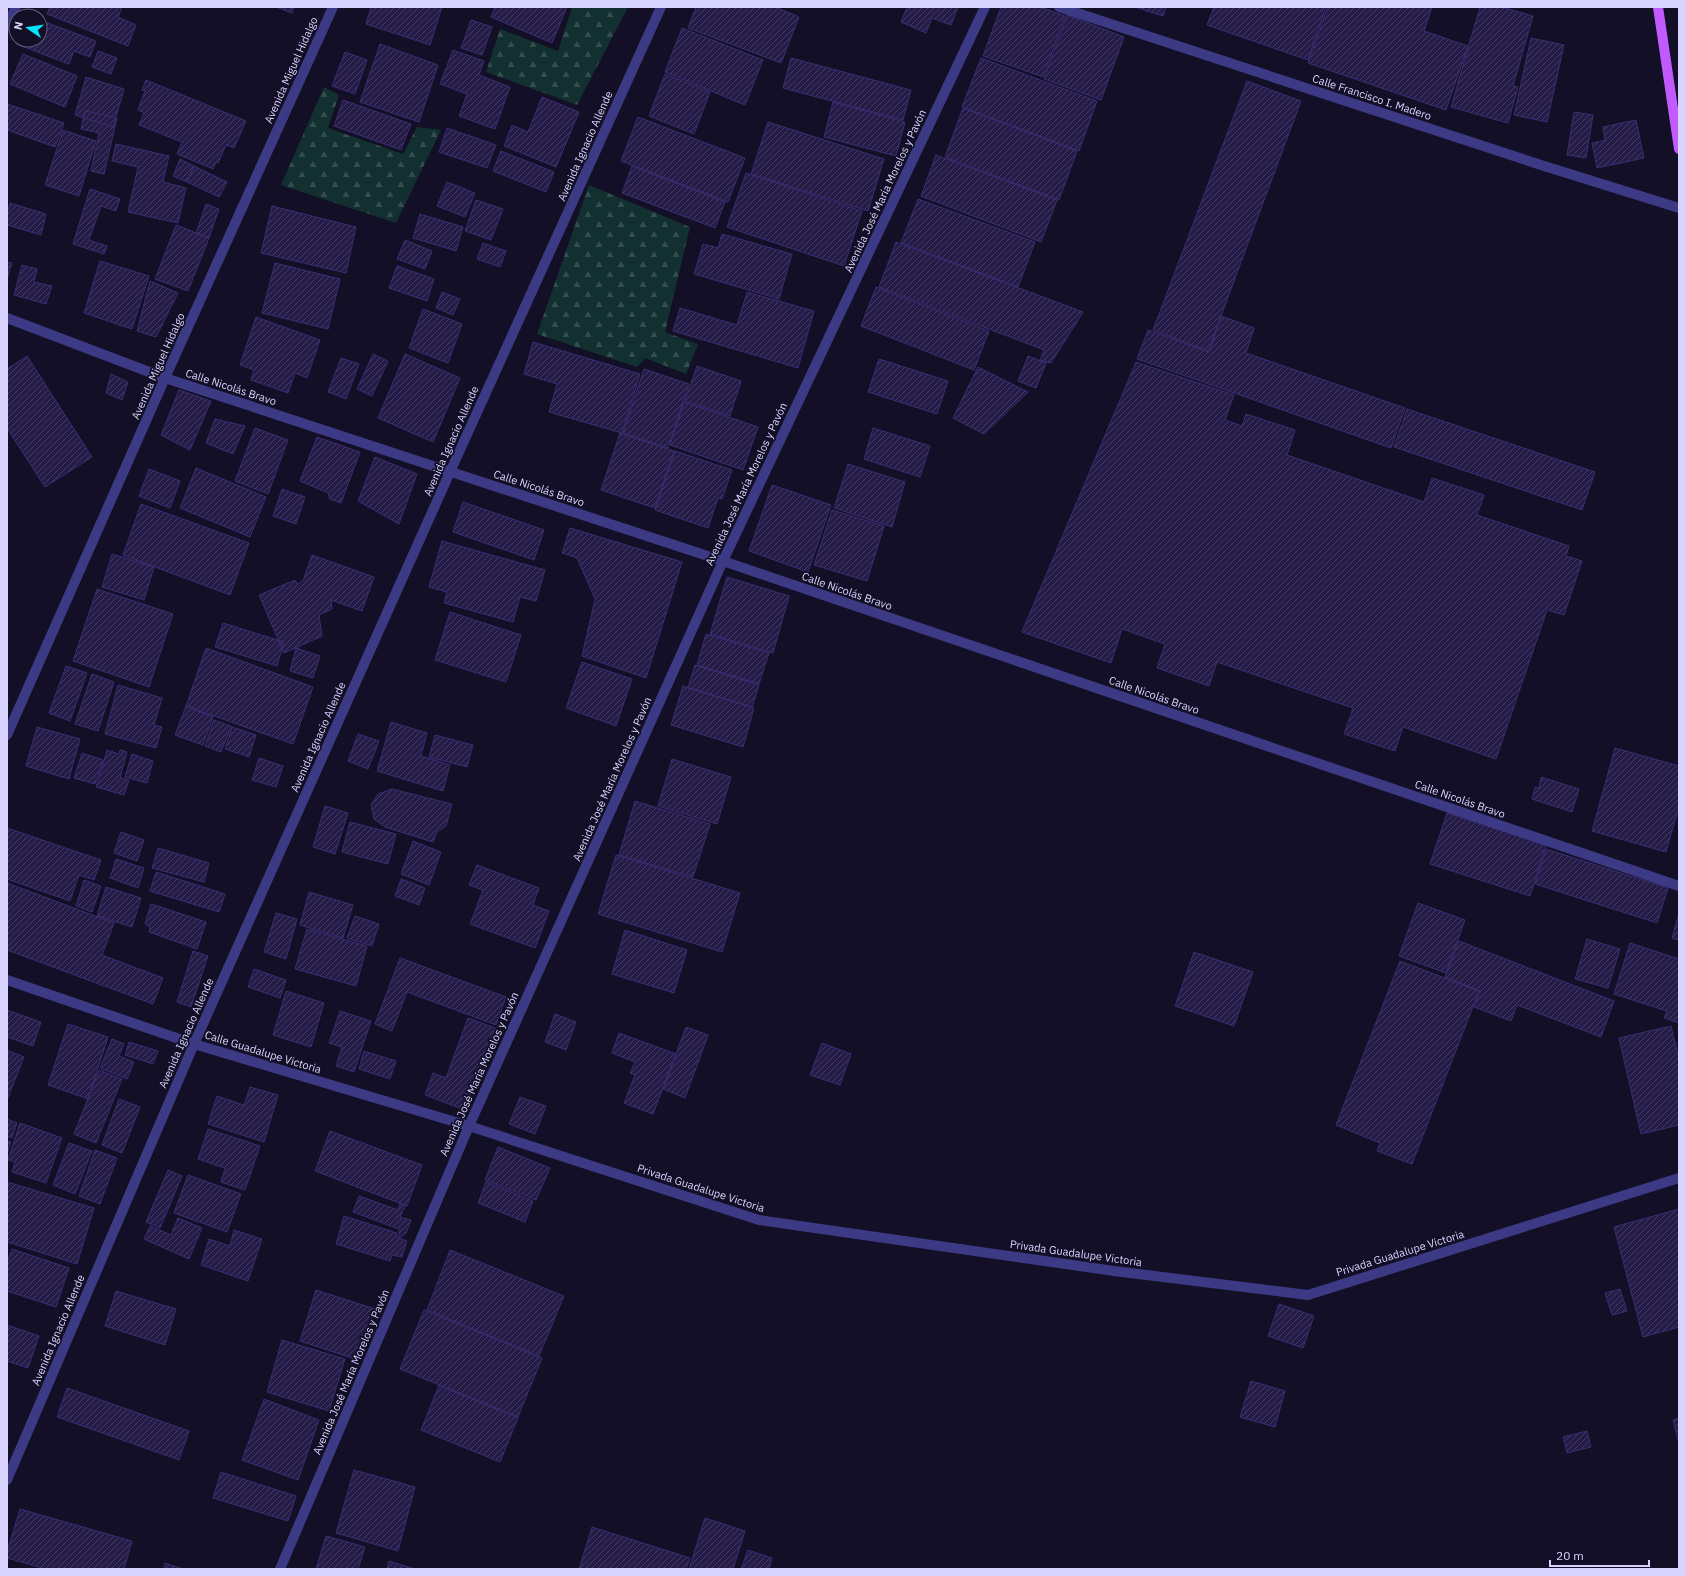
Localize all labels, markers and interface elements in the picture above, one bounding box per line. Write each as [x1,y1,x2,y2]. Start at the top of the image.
north arrow [8,8,48,48]
street label: Avenida Miguel Hidalgo [261,15,321,125]
text: N [11,20,26,31]
street label: Calle Francisco I. Madero [1311,71,1433,123]
street label: Avenida Ignacio Allende [554,89,616,203]
street label: Avenida José María Morelos y Pavón [841,107,929,275]
street label: Avenida Miguel Hidalgo [128,311,188,421]
street label: Calle Nicolás Bravo [184,366,278,408]
street label: Avenida Ignacio Allende [420,384,482,498]
street label: Avenida José María Morelos y Pavón [702,400,790,568]
street label: Calle Nicolás Bravo [492,467,586,509]
street label: Calle Nicolás Bravo [800,569,894,613]
street label: Calle Nicolás Bravo [1107,673,1201,717]
street label: Avenida Ignacio Allende [287,680,349,794]
street label: Avenida José María Morelos y Pavón [569,695,655,863]
street label: Calle Nicolás Bravo [1413,777,1507,821]
street label: Avenida Ignacio Allende [155,976,217,1090]
street label: Avenida José María Morelos y Pavón [436,990,522,1158]
street label: Calle Guadalupe Victoria [203,1028,323,1076]
street label: Privada Guadalupe Victoria [635,1161,767,1215]
street label: Privada Guadalupe Victoria [1334,1227,1466,1279]
street label: Privada Guadalupe Victoria [1009,1237,1143,1269]
street label: Avenida Ignacio Allende [28,1272,88,1388]
street label: Avenida José María Morelos y Pavón [310,1287,392,1457]
scale bar [1550,1542,1649,1568]
text: 20 m [1556,1548,1584,1563]

